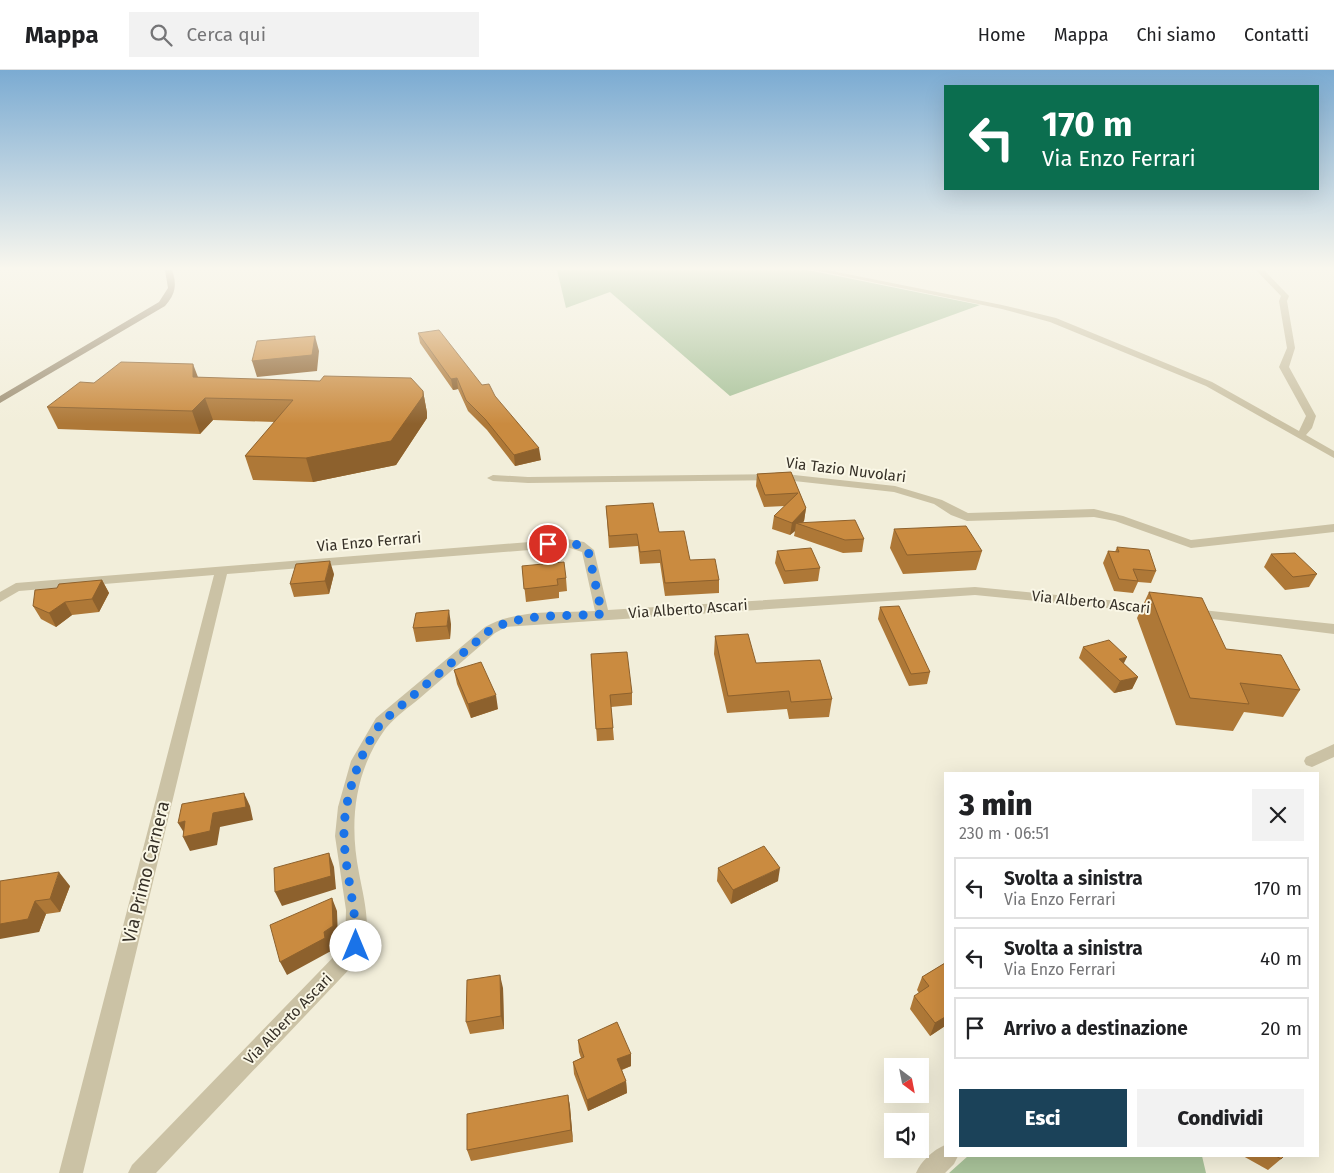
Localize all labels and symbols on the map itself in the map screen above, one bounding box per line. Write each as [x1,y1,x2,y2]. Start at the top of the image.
street label: Via Tazio Nuvolari [785,454,907,486]
pin [527,523,569,565]
street label: Via Enzo Ferrari [316,528,422,556]
street label: Via Alberto Ascari [1031,587,1151,617]
street label: Via Alberto Ascari [628,596,748,622]
street label: Via Primo Carnera [118,799,174,945]
position arrow [329,919,381,971]
street label: Via Alberto Ascari [240,970,336,1068]
north arrow [884,1058,929,1102]

